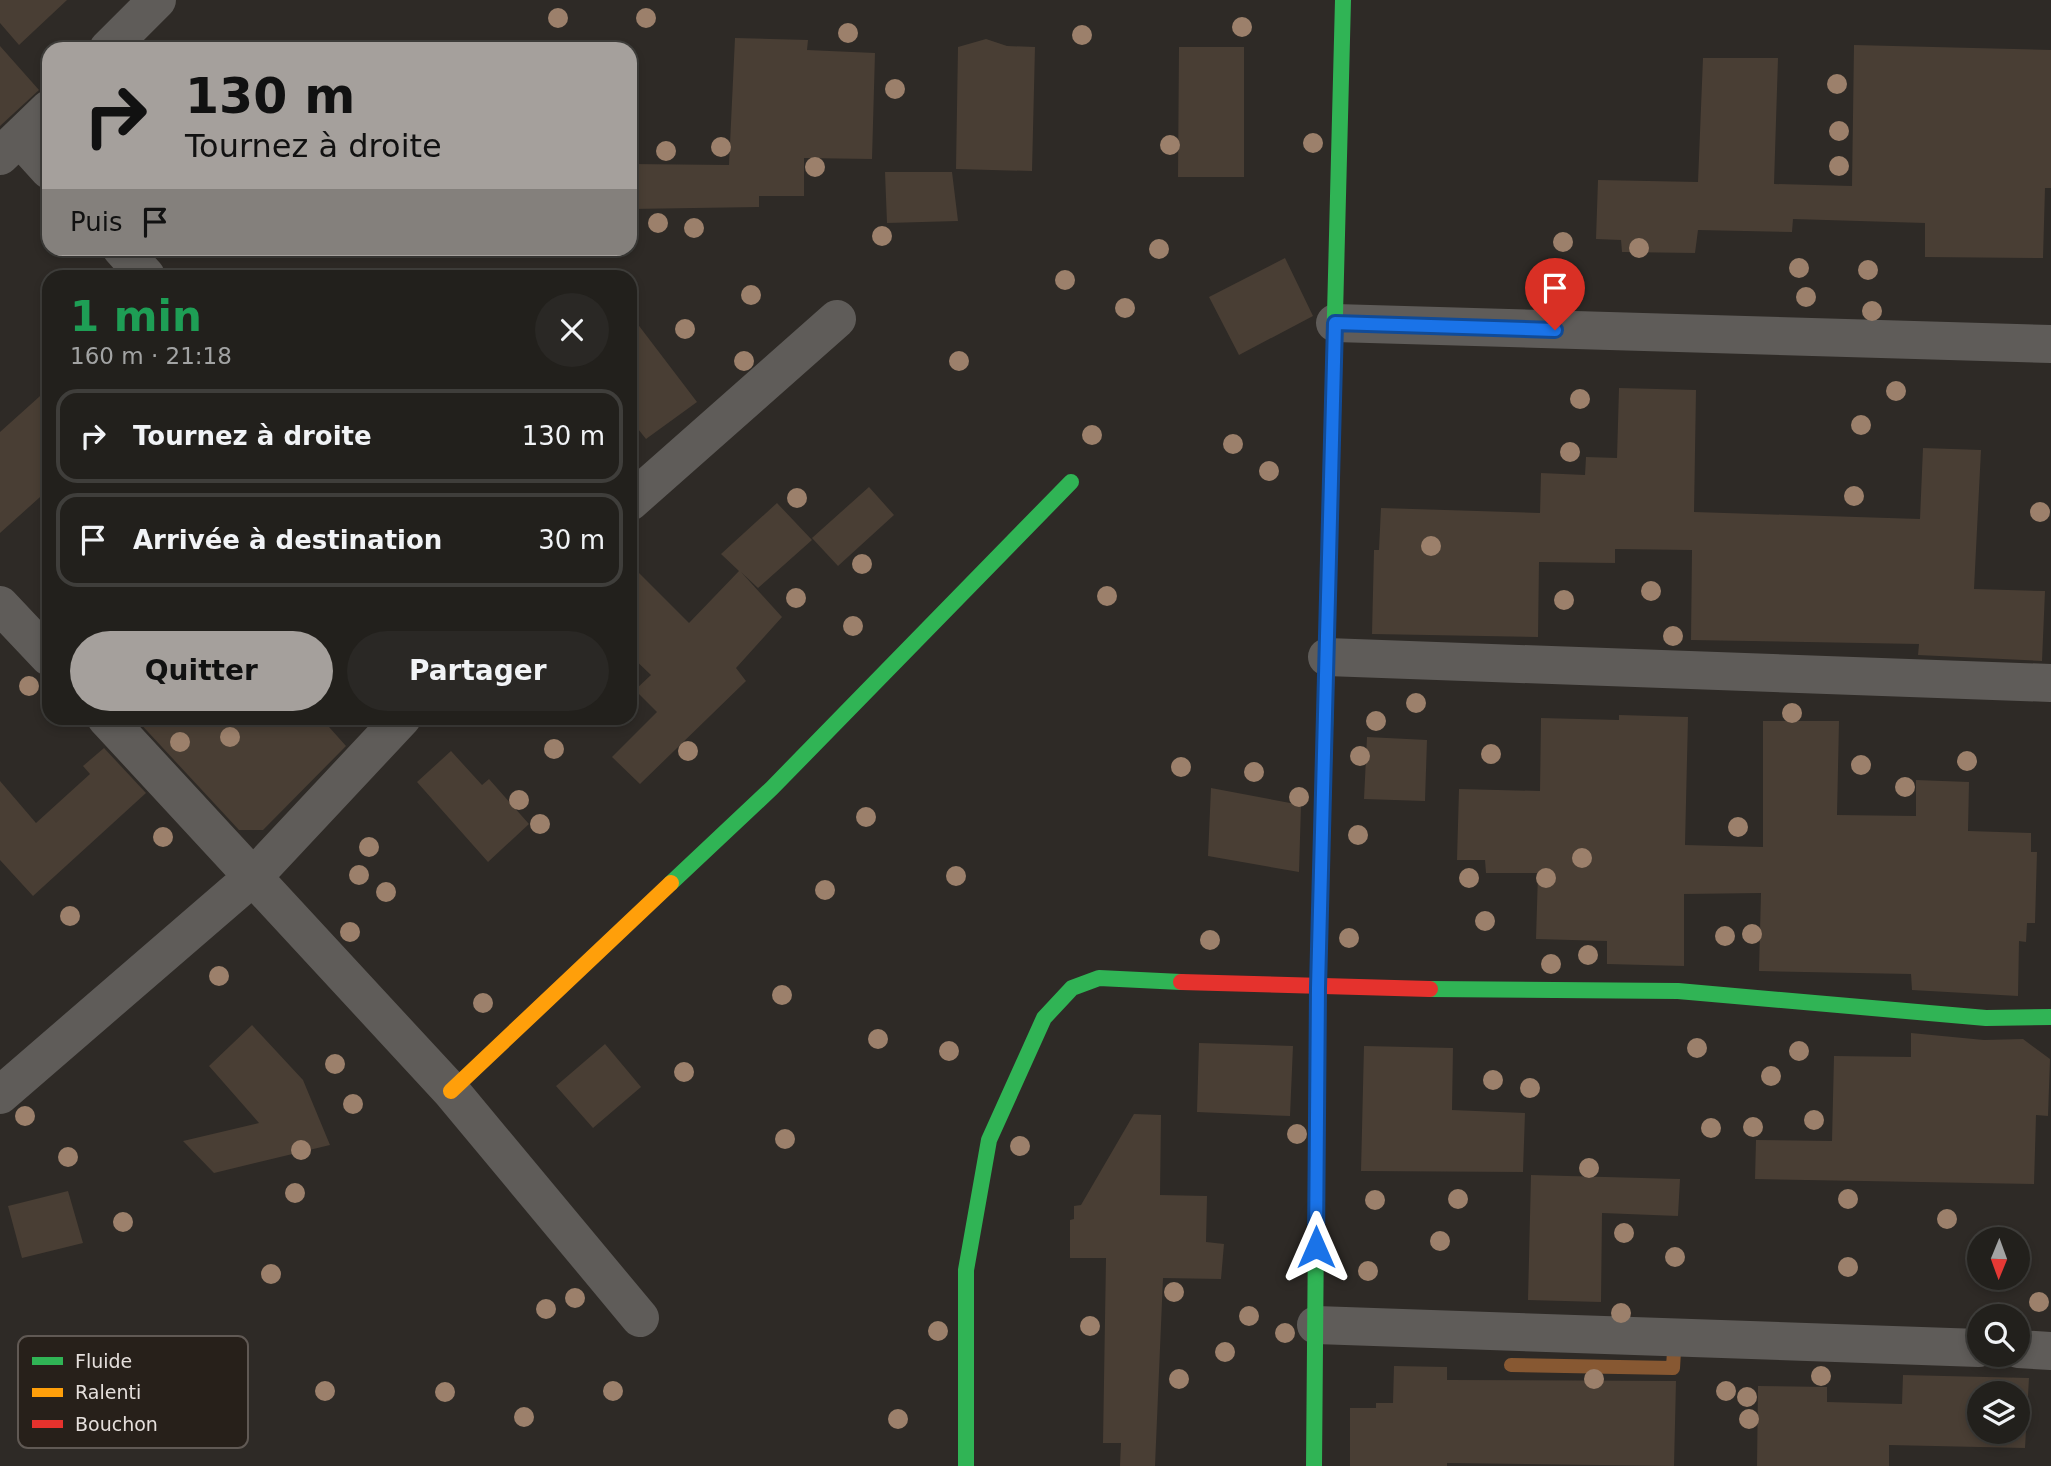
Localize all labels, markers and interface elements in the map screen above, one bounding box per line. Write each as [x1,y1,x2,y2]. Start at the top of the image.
text: 130 m [185,68,355,125]
icon: right [70,70,161,161]
text: Tournez à droite [185,127,442,165]
icon: arrive [136,203,174,241]
text: Puis [70,207,122,237]
pin [1525,258,1585,330]
icon: arrive [1536,269,1574,307]
text: 1 min [70,292,202,341]
button: close [535,293,609,367]
text: 160 m · 21:18 [70,343,232,369]
icon: right [74,417,112,455]
text: Tournez à droite [133,421,372,451]
text: 130 m [522,421,605,451]
icon: arrive [74,521,112,559]
text: Arrivée à destination [133,525,442,555]
text: 30 m [538,525,605,555]
button: Quitter [70,631,333,711]
button: Partager [347,631,609,711]
position arrow [1279,1210,1353,1284]
north arrow [1967,1227,2030,1290]
map controls [1967,1227,2030,1444]
button: search [1967,1304,2030,1367]
legend [18,1336,248,1448]
text: Fluide [75,1350,132,1372]
text: Ralenti [75,1381,141,1403]
button: layers [1967,1381,2030,1444]
text: Bouchon [75,1413,158,1435]

